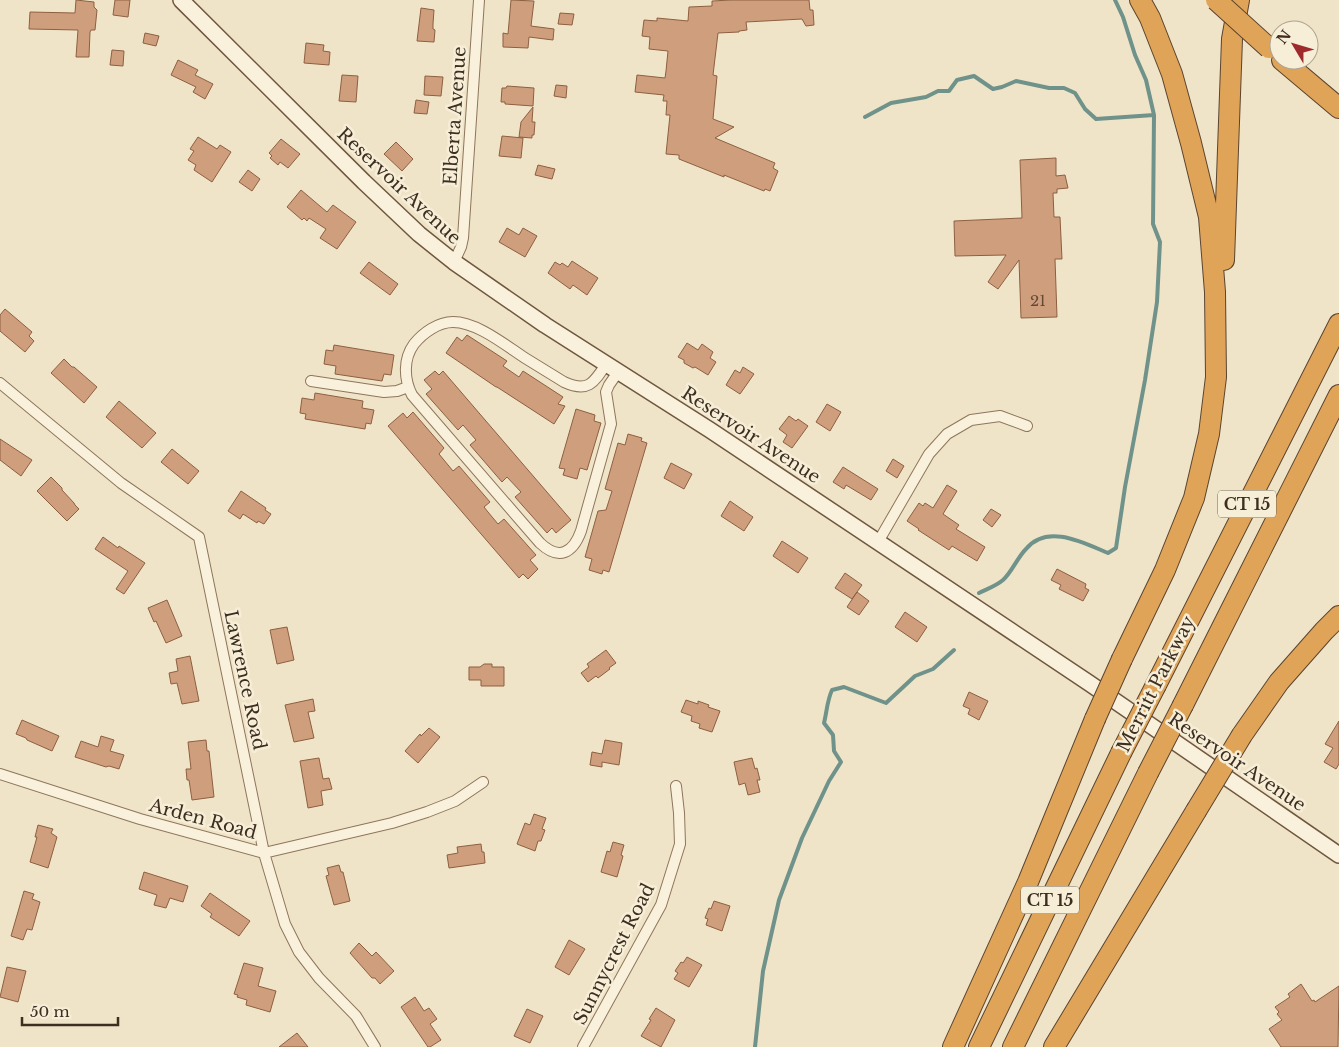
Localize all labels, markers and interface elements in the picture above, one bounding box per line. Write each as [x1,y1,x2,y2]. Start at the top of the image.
north arrow [1269,20,1319,70]
text: N [1273,26,1295,48]
street label: Elberta Avenue [439,46,471,186]
street label: Reservoir Avenue [333,123,465,249]
house number: 21 [1030,291,1046,310]
street label: Reservoir Avenue [677,382,825,488]
road number: CT 15 [1218,490,1276,518]
street label: Lawrence Road [219,608,271,752]
street label: Merritt Parkway [1112,612,1200,756]
street label: Reservoir Avenue [1164,708,1310,816]
street label: Arden Road [146,794,259,844]
street label: Sunnycrest Road [569,880,659,1028]
road number: CT 15 [1021,886,1079,914]
scale bar [22,994,119,1026]
text: 50 m [30,1002,70,1021]

